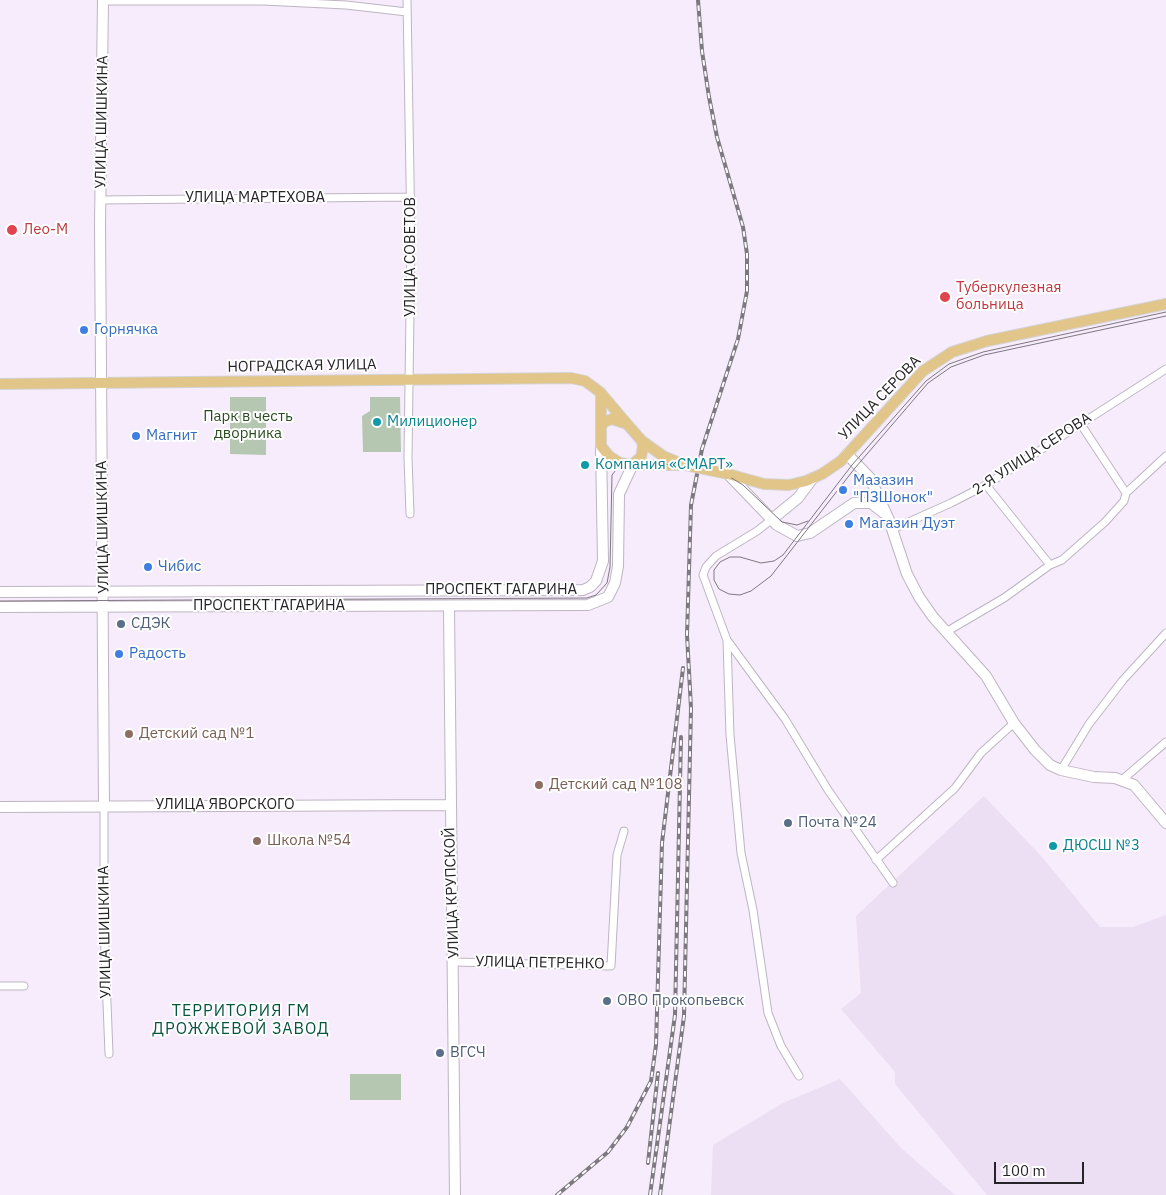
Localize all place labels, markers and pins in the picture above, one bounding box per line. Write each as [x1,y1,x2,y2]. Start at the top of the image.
place label: Лео-М [23,221,68,239]
marker: Лео-М [5,223,19,237]
place label: Туберкулезная больница [956,279,1061,314]
marker: Туберкулезная больница [938,290,952,304]
place label: Горнячка [94,321,158,339]
marker: Горнячка [78,324,90,336]
place label: Милиционер [387,413,477,431]
marker: Милиционер [371,416,383,428]
place label: Магнит [146,427,197,445]
marker: Магнит [130,430,142,442]
place label: Компания «СМАРТ» [595,456,733,474]
marker: Компания «СМАРТ» [579,459,591,471]
place label: Мазазин "ПЗШонок" [853,472,933,507]
marker: Мазазин "ПЗШонок" [837,484,849,496]
place label: Магазин Дуэт [859,515,955,533]
marker: Магазин Дуэт [843,518,855,530]
place label: Чибис [158,558,201,576]
marker: Чибис [142,561,154,573]
place label: СДЭК [131,615,171,633]
marker: СДЭК [115,618,127,630]
place label: Радость [129,645,186,663]
marker: Радость [113,648,125,660]
place label: Детский сад №1 [139,725,255,743]
marker: Детский сад №1 [123,728,135,740]
place label: Детский сад №108 [549,776,683,794]
marker: Детский сад №108 [533,779,545,791]
place label: Почта №24 [798,814,877,832]
marker: Почта №24 [782,817,794,829]
place label: Школа №54 [267,832,351,850]
marker: Школа №54 [251,835,263,847]
place label: ДЮСШ №3 [1063,837,1140,855]
marker: ДЮСШ №3 [1047,840,1059,852]
place label: ОВО Прокопьевск [617,992,744,1010]
marker: ОВО Прокопьевск [601,995,613,1007]
place label: ВГСЧ [450,1044,486,1062]
marker: ВГСЧ [434,1047,446,1059]

